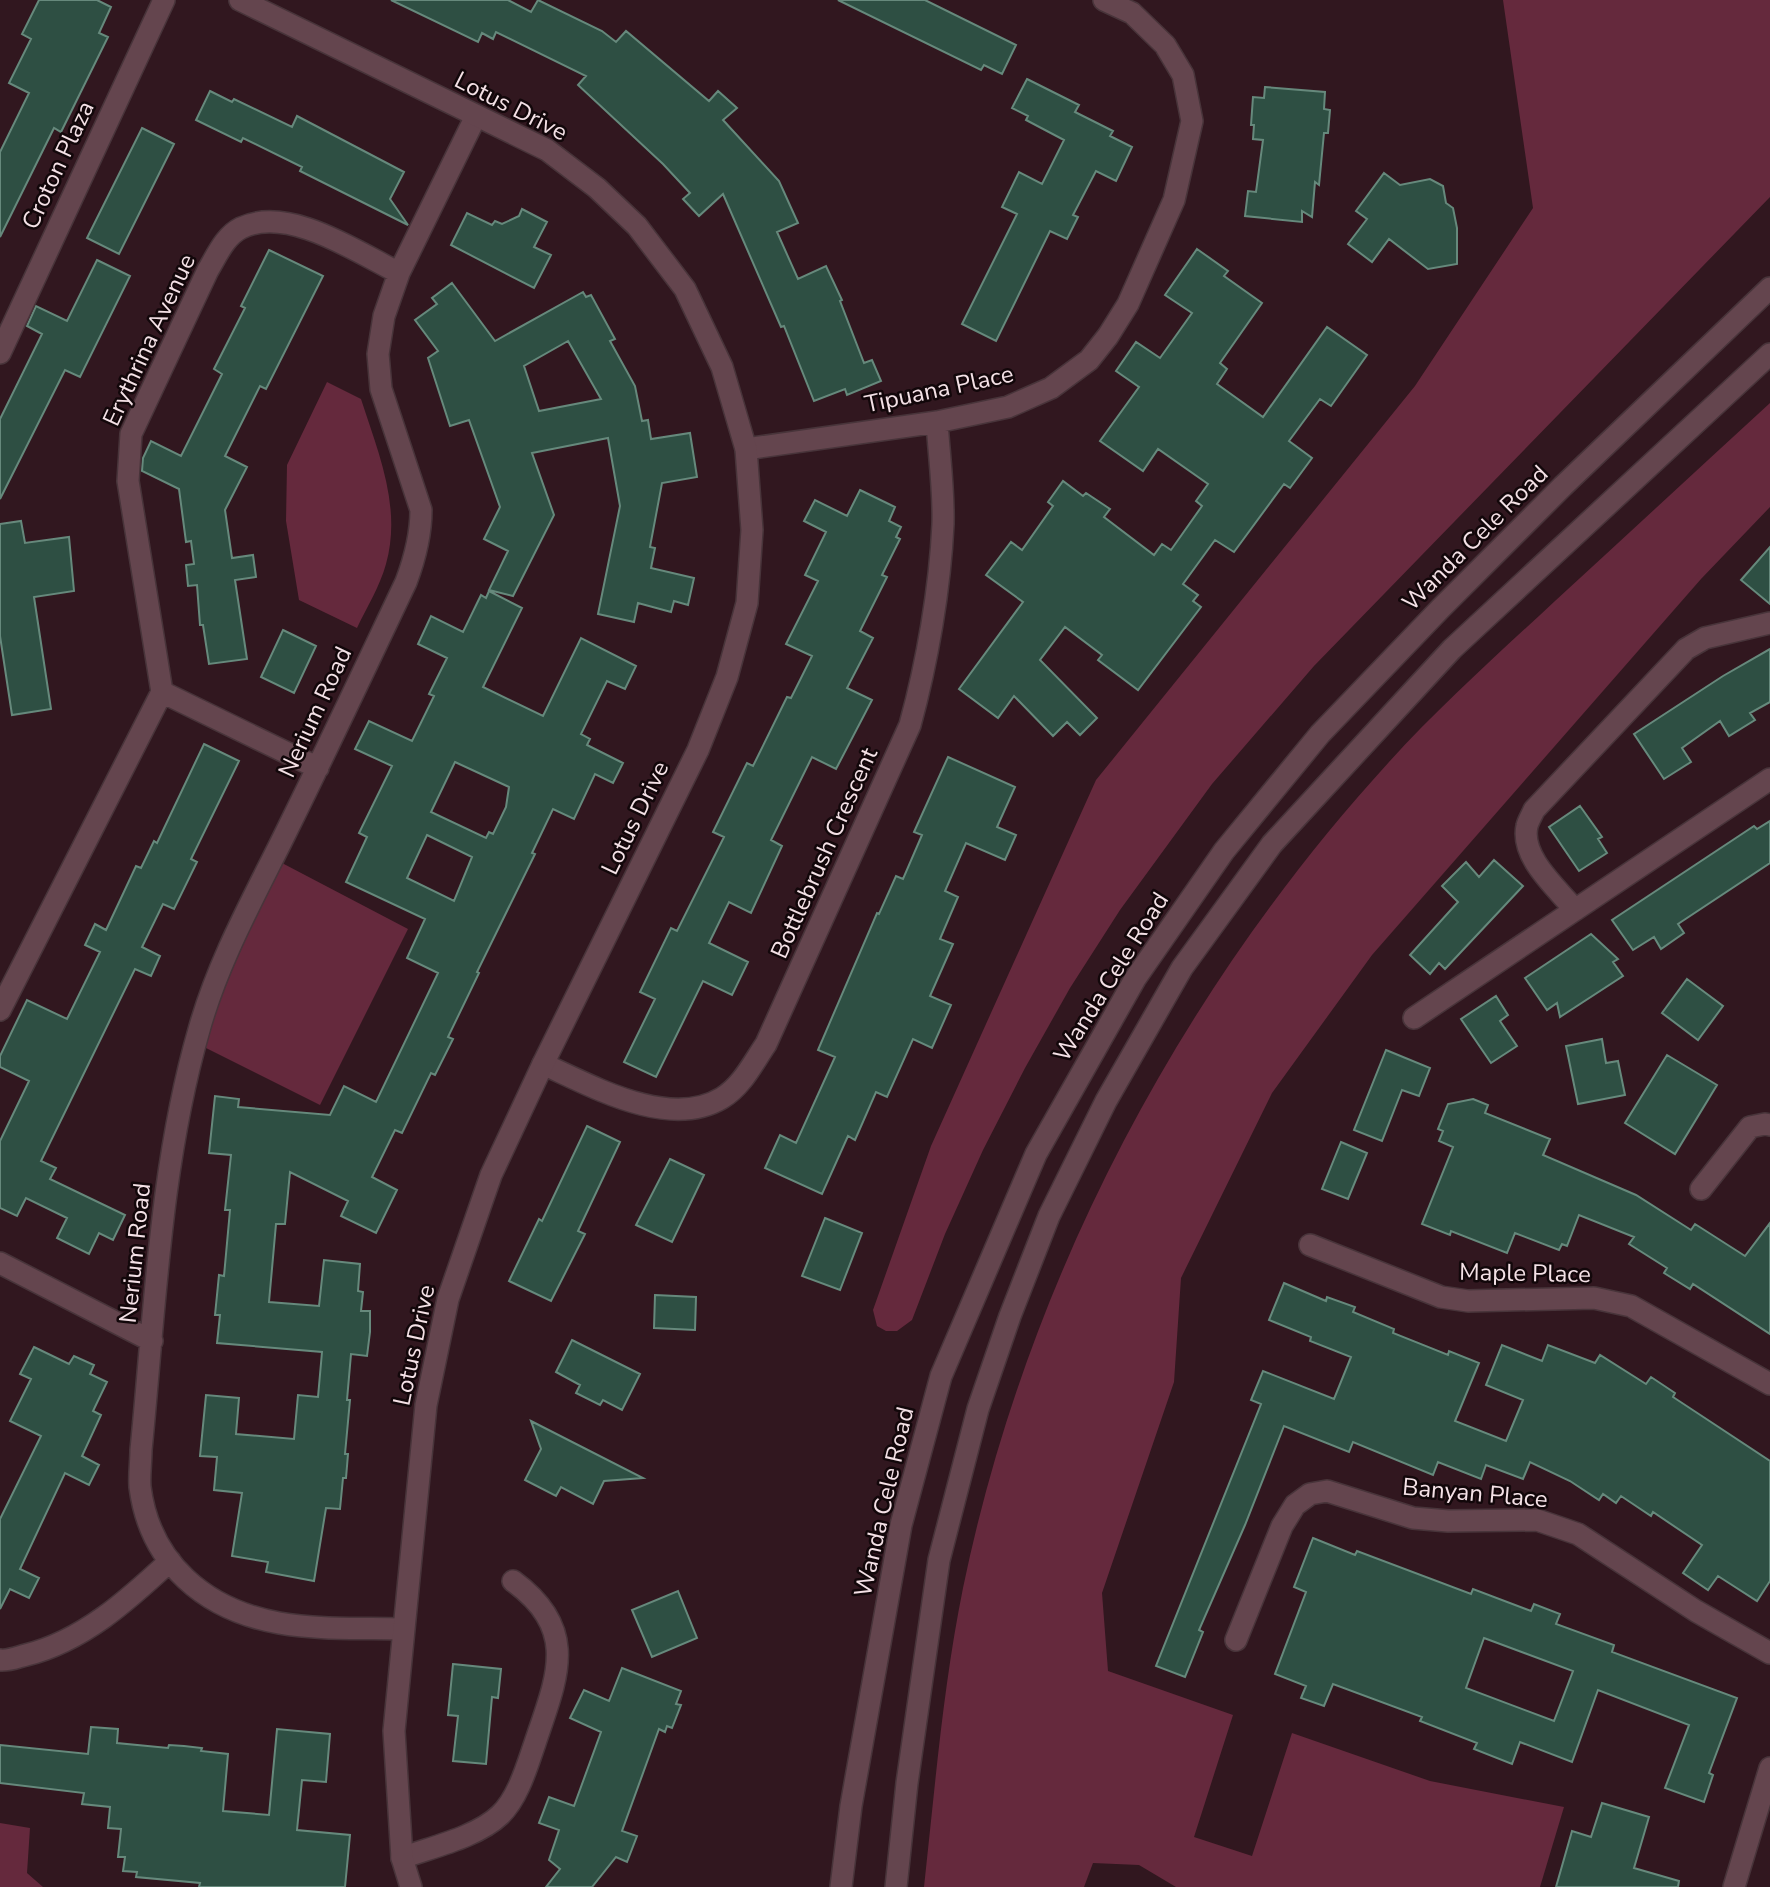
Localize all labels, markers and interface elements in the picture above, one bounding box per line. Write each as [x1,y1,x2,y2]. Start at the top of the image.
street label: Lotus Drive [449,64,573,148]
street label: Croton Plaza [14,96,102,234]
street label: Erythrina Avenue [95,249,203,431]
street label: Tipuana Place [862,358,1016,420]
street label: Wanda Cele Road [1395,458,1555,618]
street label: Nerium Road [271,641,359,783]
street label: Bottlebrush Crescent [763,742,885,963]
street label: Lotus Drive [594,756,676,880]
street label: Wanda Cele Road [1046,886,1176,1068]
street label: Nerium Road [112,1181,158,1325]
street label: Maple Place [1459,1256,1591,1290]
street label: Lotus Drive [386,1282,442,1408]
street label: Wanda Cele Road [847,1404,921,1600]
street label: Banyan Place [1401,1471,1549,1515]

